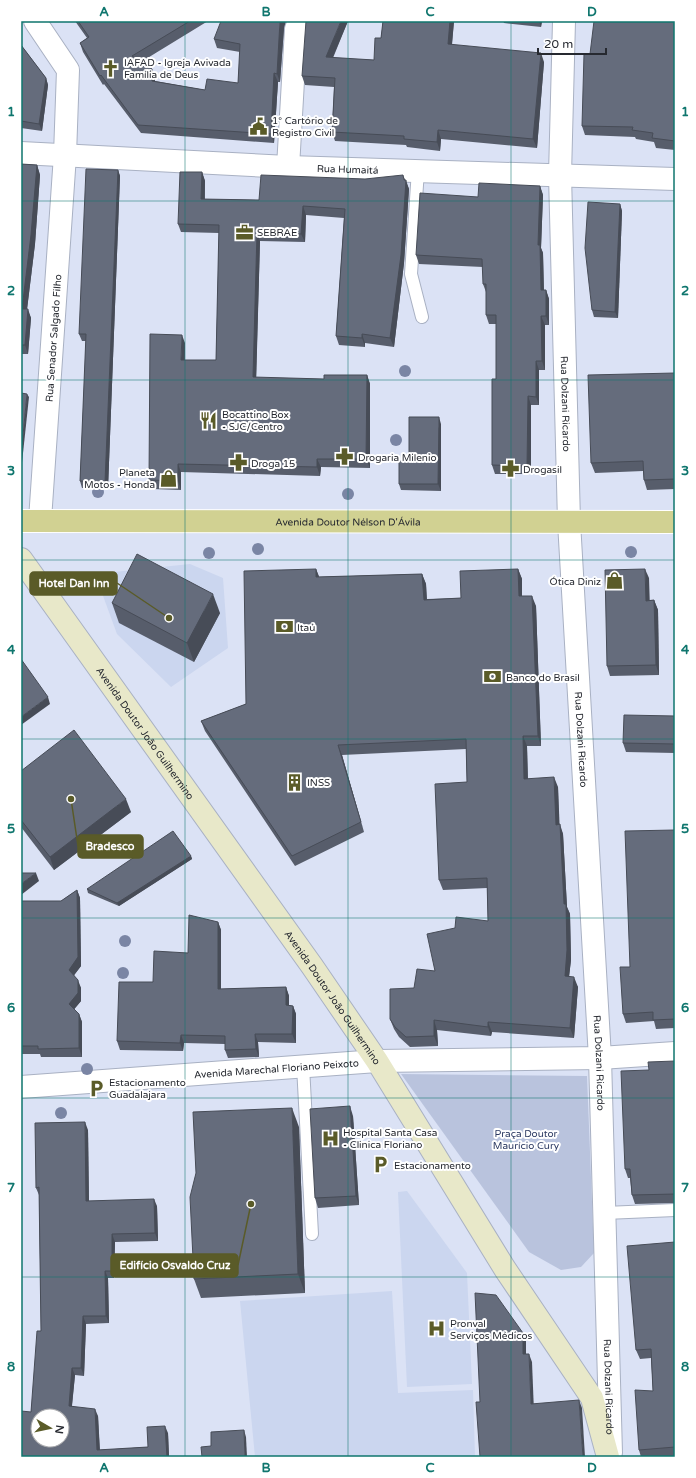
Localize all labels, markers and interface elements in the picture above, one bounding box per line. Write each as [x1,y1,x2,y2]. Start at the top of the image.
text: A [99,4,109,20]
text: B [261,4,271,20]
text: C [425,4,435,20]
text: D [587,4,597,20]
scale bar [538,30,606,56]
text: 20 m [544,37,573,51]
place label: IAFAD - Igreja Avivada Família de Deus [124,57,231,81]
church icon: IAFAD - Igreja Avivada Família de Deus [101,58,121,78]
text: 1 [7,104,15,120]
text: 1 [681,104,689,120]
place label: 1° Cartório de Registro Civil [272,115,338,139]
public building icon: 1° Cartório de Registro Civil [249,116,269,136]
street label: Rua Humaitá [317,163,379,177]
office icon: SEBRAE [234,222,254,242]
place label: SEBRAE [257,227,297,239]
street label: Rua Senador Salgado Filho [44,274,64,402]
text: 2 [7,283,15,299]
text: 2 [681,283,689,299]
street label: Rua Dolzani Ricardo [558,356,572,452]
place label: Bocattino Box - SJC/Centro [222,409,289,433]
restaurant icon: Bocattino Box - SJC/Centro [199,410,219,430]
pharmacy icon: Drogaria Milenio [335,447,355,467]
place label: Drogaria Milenio [358,452,437,464]
pharmacy icon: Droga 15 [228,453,248,473]
place label: Droga 15 [251,458,295,470]
pharmacy icon: Drogasil [500,459,520,479]
text: 3 [7,463,15,479]
text: 3 [681,463,689,479]
place label: Drogasil [523,464,562,476]
place label: Planeta Motos - Honda [84,467,155,491]
shop icon: Planeta Motos - Honda [158,468,178,488]
street label: Avenida Doutor Nélson D'Ávila [275,516,421,529]
shop icon: Ótica Diniz [604,571,624,591]
callout: Hotel Dan Inn [30,572,117,595]
place label: Ótica Diniz [550,576,601,588]
text: Hotel Dan Inn [38,577,110,590]
bank icon: Itaú [274,617,294,637]
place label: Itaú [297,622,315,634]
text: 4 [7,642,16,658]
text: 4 [681,642,690,658]
street label: Avenida Doutor João Guilhermino [93,665,196,802]
bank icon: Banco do Brasil [483,667,503,687]
place label: Banco do Brasil [506,672,580,684]
street label: Rua Dolzani Ricardo [572,691,589,788]
building icon: INSS [284,772,304,792]
place label: INSS [307,777,330,789]
text: 5 [7,821,15,837]
text: 5 [681,821,689,837]
callout: Bradesco [78,835,143,858]
text: Bradesco [86,840,135,853]
street label: Avenida Doutor João Guilhermino [282,929,383,1067]
text: 6 [7,1000,15,1016]
text: 6 [681,1000,689,1016]
street label: Rua Dolzani Ricardo [591,1015,606,1111]
street label: Avenida Marechal Floriano Peixoto [194,1057,359,1081]
place label: Estacionamento Guadalajara [109,1077,186,1101]
parking icon: Estacionamento Guadalajara [86,1078,106,1098]
place label: Hospital Santa Casa - Clinica Floriano [343,1127,437,1151]
hospital icon: Hospital Santa Casa - Clinica Floriano [320,1128,340,1148]
park label: Praça Doutor Maurício Cury [493,1128,560,1152]
parking icon: Estacionamento [371,1155,391,1175]
place label: Estacionamento [394,1160,471,1172]
text: 7 [7,1180,15,1196]
text: 7 [681,1180,689,1196]
callout: Edifício Osvaldo Cruz [111,1254,238,1277]
text: Edifício Osvaldo Cruz [120,1259,231,1272]
place label: Pronval Serviços Médicos [450,1318,533,1342]
hospital icon: Pronval Serviços Médicos [427,1319,447,1339]
street label: Rua Dolzani Ricardo [601,1339,615,1435]
text: 8 [7,1359,15,1375]
text: 8 [681,1359,689,1375]
north arrow [30,1408,70,1448]
text: N [52,1424,66,1435]
text: A [99,1460,109,1476]
text: B [261,1460,271,1476]
text: C [425,1460,435,1476]
text: D [587,1460,597,1476]

